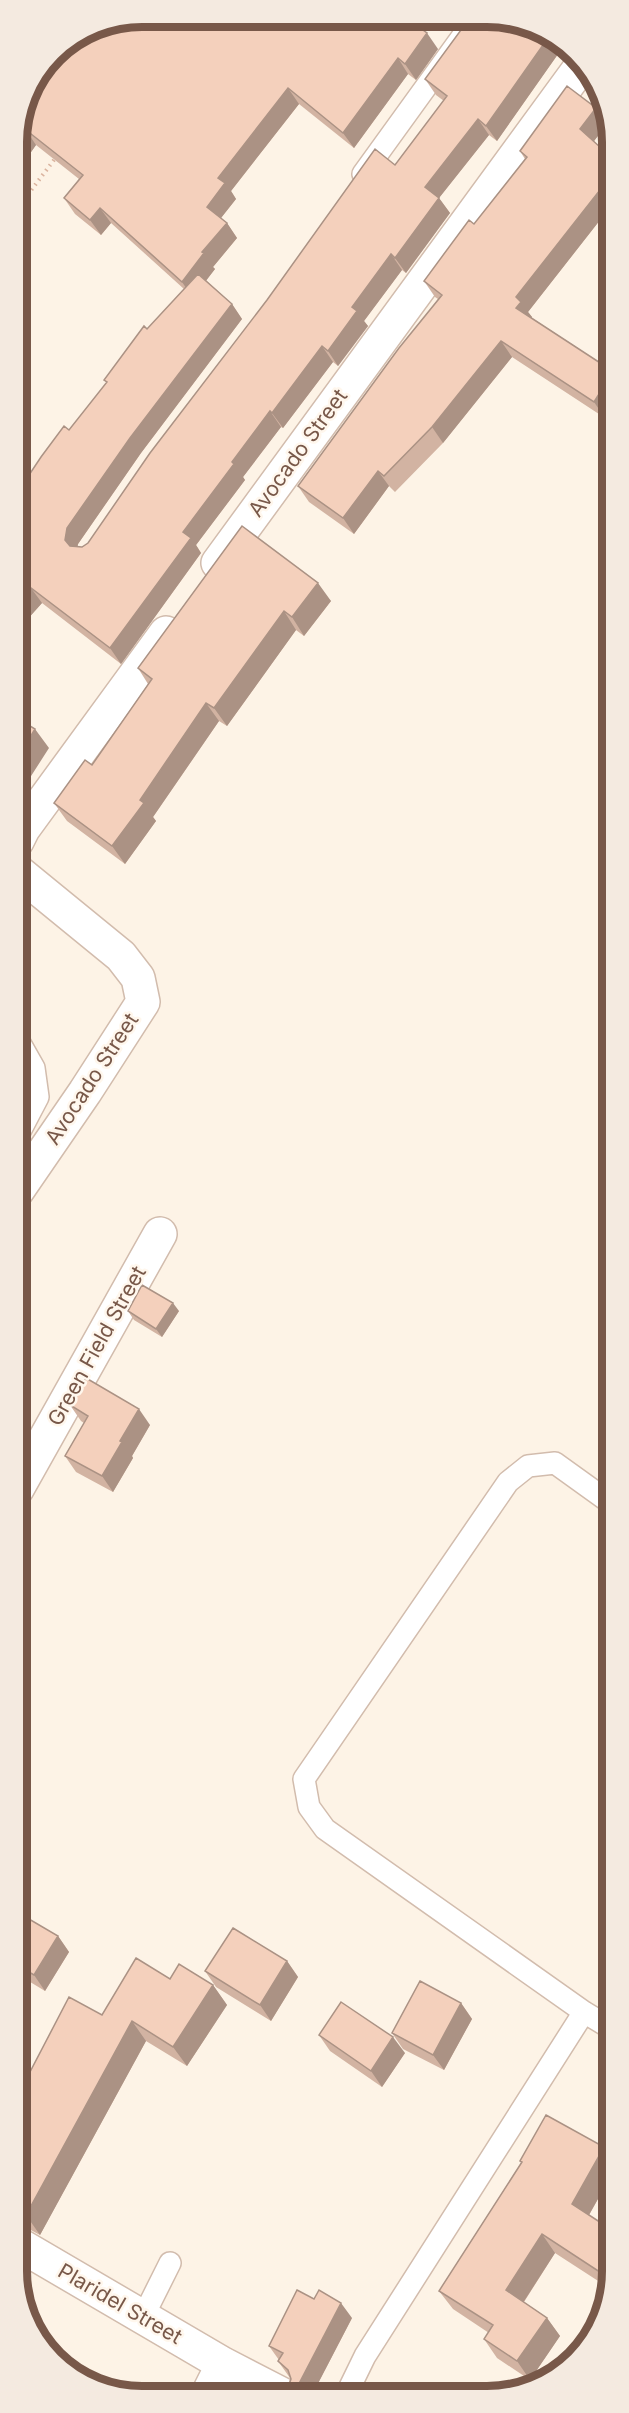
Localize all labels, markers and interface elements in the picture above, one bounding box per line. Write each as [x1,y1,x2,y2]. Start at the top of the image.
street label: Avocado Street [243,384,352,521]
street label: Avocado Street [40,1008,143,1149]
street label: Green Field Street [42,1261,151,1430]
street label: Plaridel Street [54,2258,187,2349]

